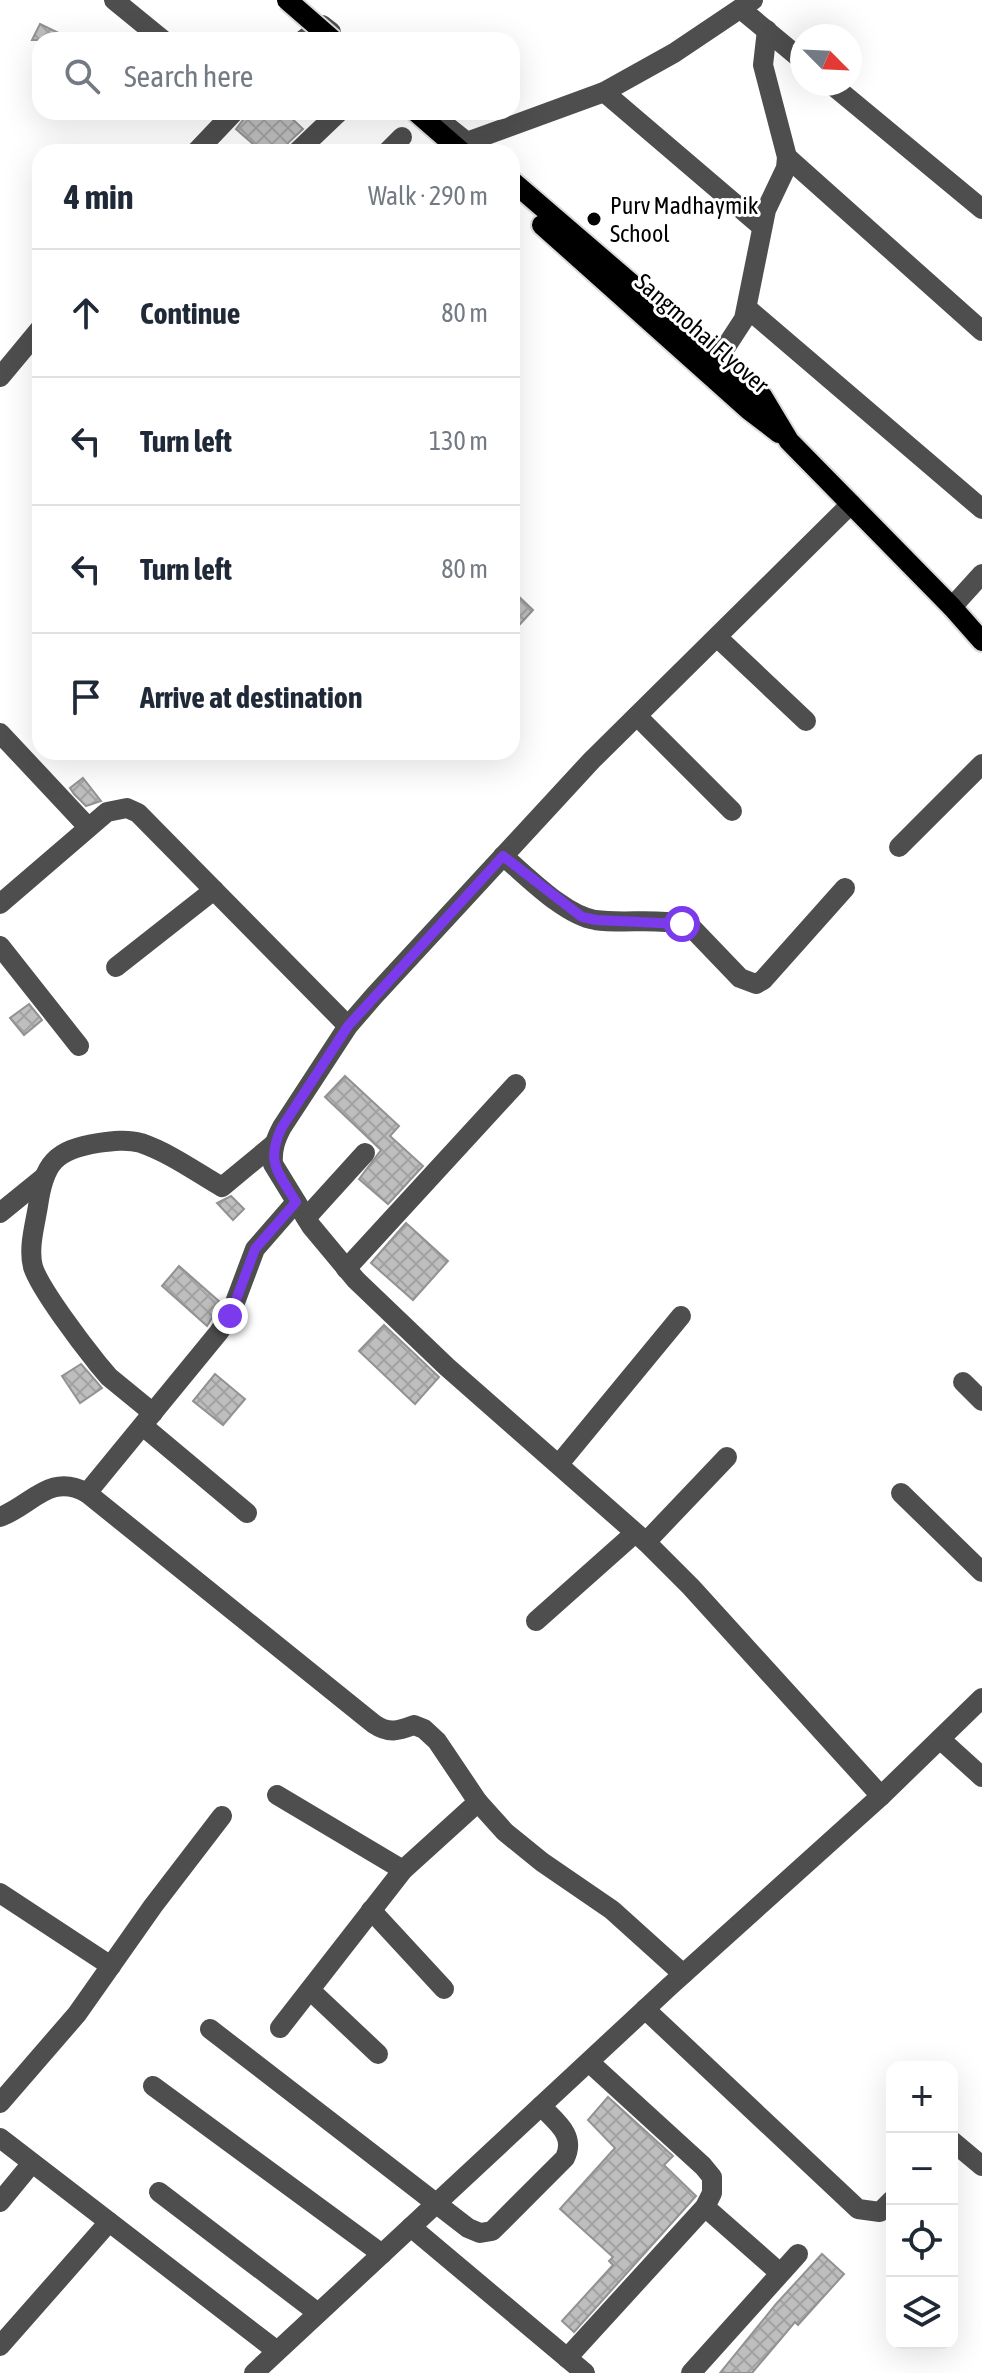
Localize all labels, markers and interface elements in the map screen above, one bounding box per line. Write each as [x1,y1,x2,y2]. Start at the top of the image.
north arrow [790,24,862,96]
search box [32,32,520,120]
icon: search [60,54,104,98]
text: Search here [124,59,253,93]
text: 4 min [64,177,133,216]
text: Walk · 290 m [368,181,488,211]
place label: Purv Madhaymik School [610,192,759,247]
marker: Purv Madhaymik School [585,210,603,228]
street label: Sangmohai Flyover [630,268,775,399]
icon: ahead [64,291,108,335]
text: Continue [140,296,240,330]
text: 80 m [441,298,488,328]
icon: left [64,419,108,463]
text: Turn left [140,424,232,458]
text: 130 m [429,426,488,456]
icon: left [64,547,108,591]
text: Turn left [140,552,232,586]
text: 80 m [441,554,488,584]
icon: arrive [64,675,108,719]
text: Arrive at destination [140,680,362,714]
route start [664,906,700,942]
route end [212,1298,248,1334]
map controls [886,2061,958,2349]
button: + [886,2061,958,2133]
button: − [886,2133,958,2205]
button: locate [886,2205,958,2277]
button: layers [886,2277,958,2349]

